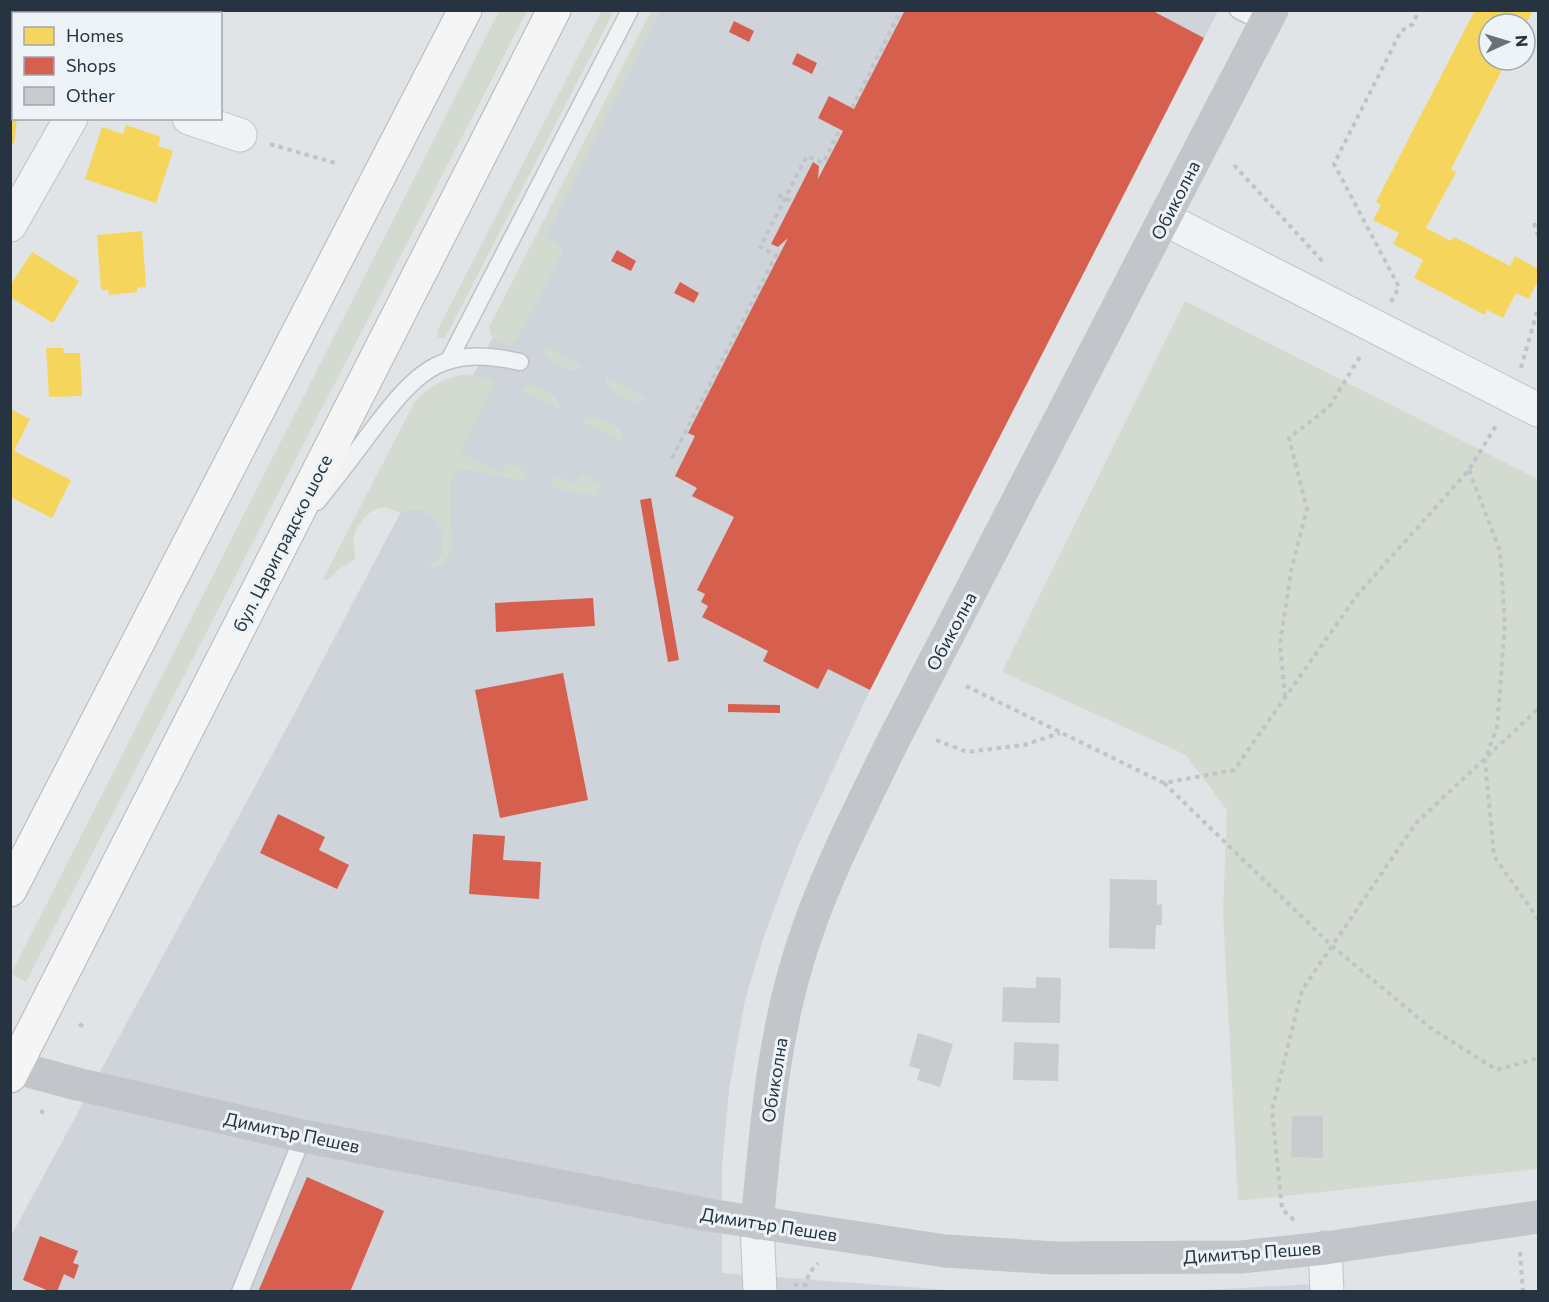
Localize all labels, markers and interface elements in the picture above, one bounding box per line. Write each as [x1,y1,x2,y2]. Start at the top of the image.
legend [12,12,222,120]
north arrow [1477,12,1537,72]
text: Homes [66,24,124,46]
text: N [1513,34,1532,48]
text: Shops [66,54,116,76]
text: Other [66,84,115,106]
street label: Обиколна [1146,157,1204,243]
street label: бул. Цариградско шосе [228,451,336,635]
street label: Обиколна [921,588,981,674]
street label: Обиколна [756,1036,792,1124]
street label: Димитър Пешев [222,1107,362,1157]
street label: Димитър Пешев [699,1202,839,1246]
street label: Димитър Пешев [1182,1236,1322,1268]

